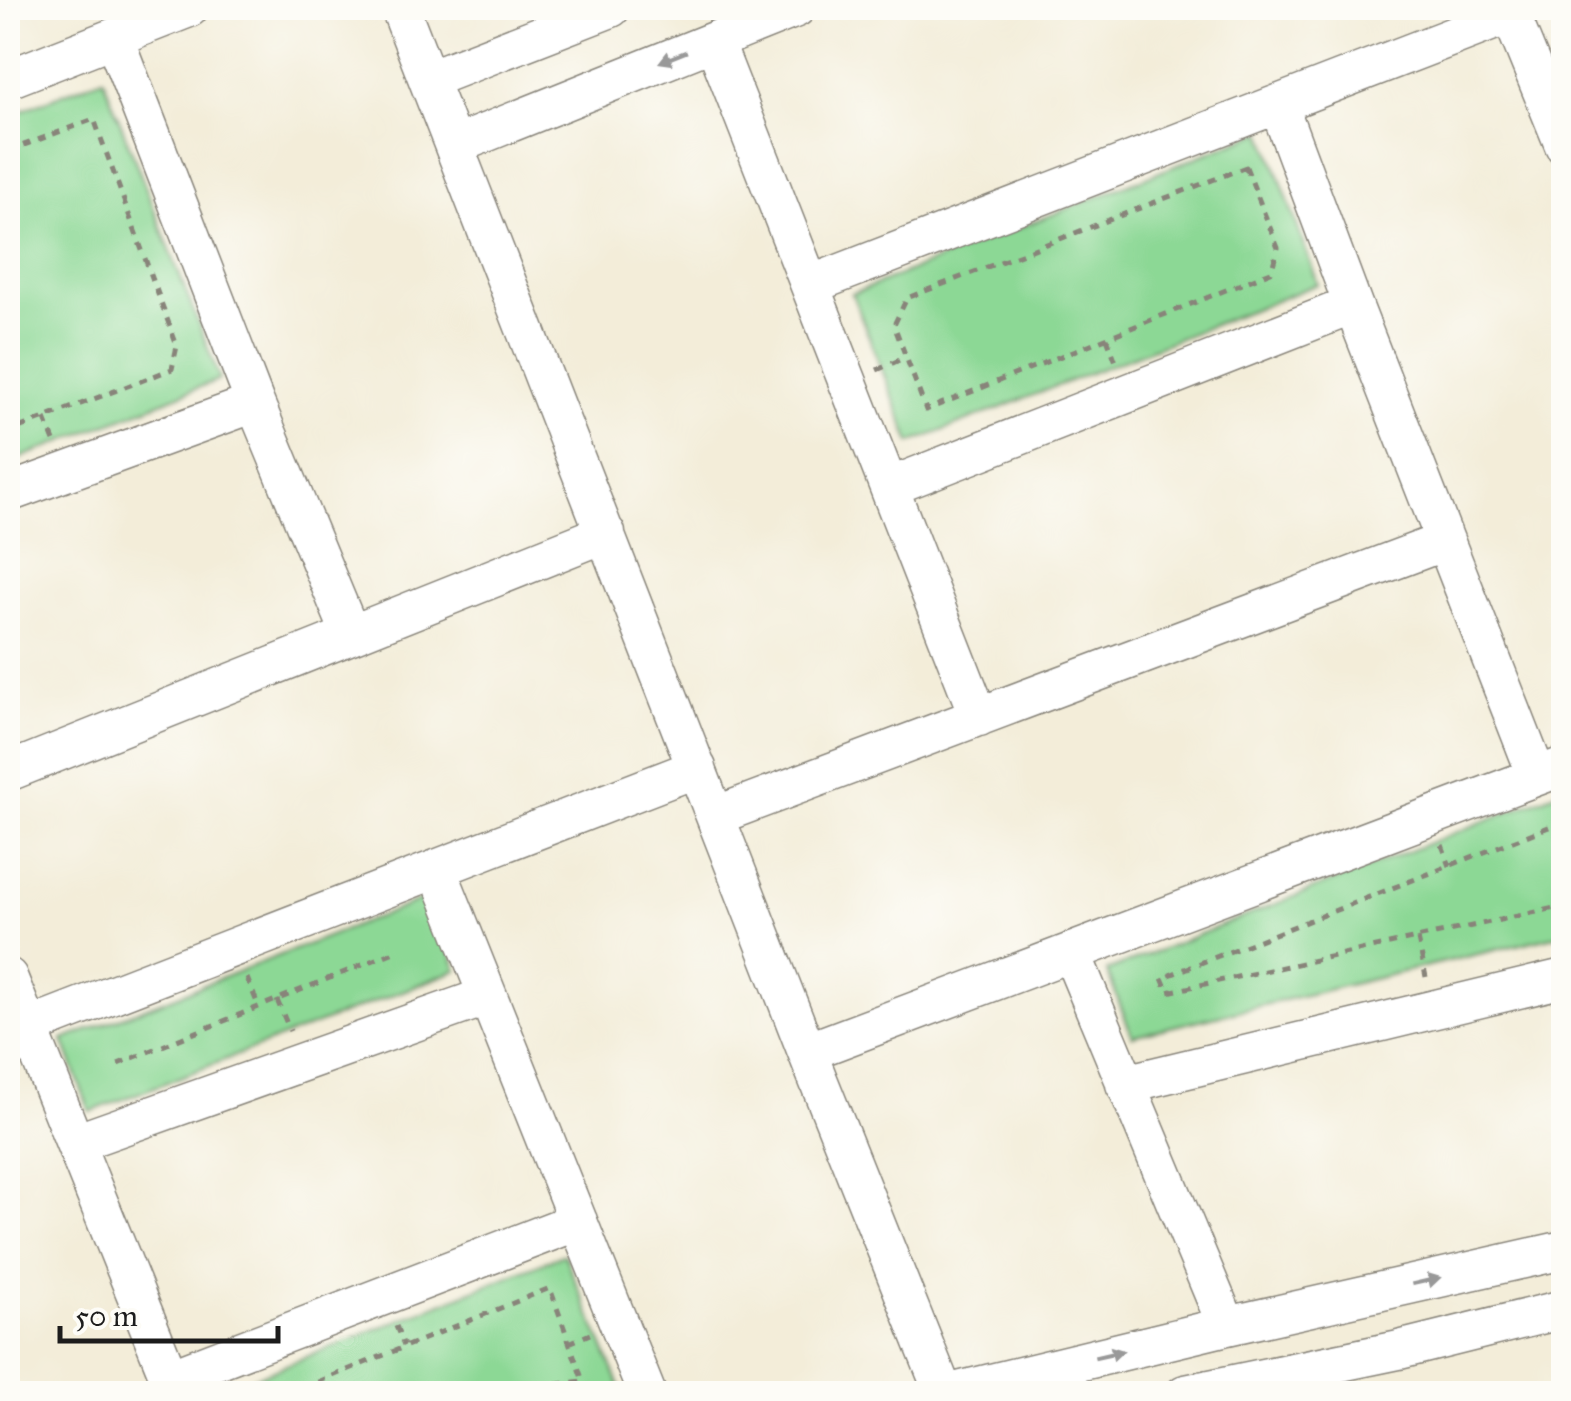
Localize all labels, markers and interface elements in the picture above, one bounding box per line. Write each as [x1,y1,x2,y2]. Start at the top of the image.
one-way arrow [659,49,688,65]
one-way arrow [1411,1273,1442,1288]
scale bar [60,1281,278,1343]
text: 50 m [75,1298,138,1334]
one-way arrow [1094,1346,1125,1362]

